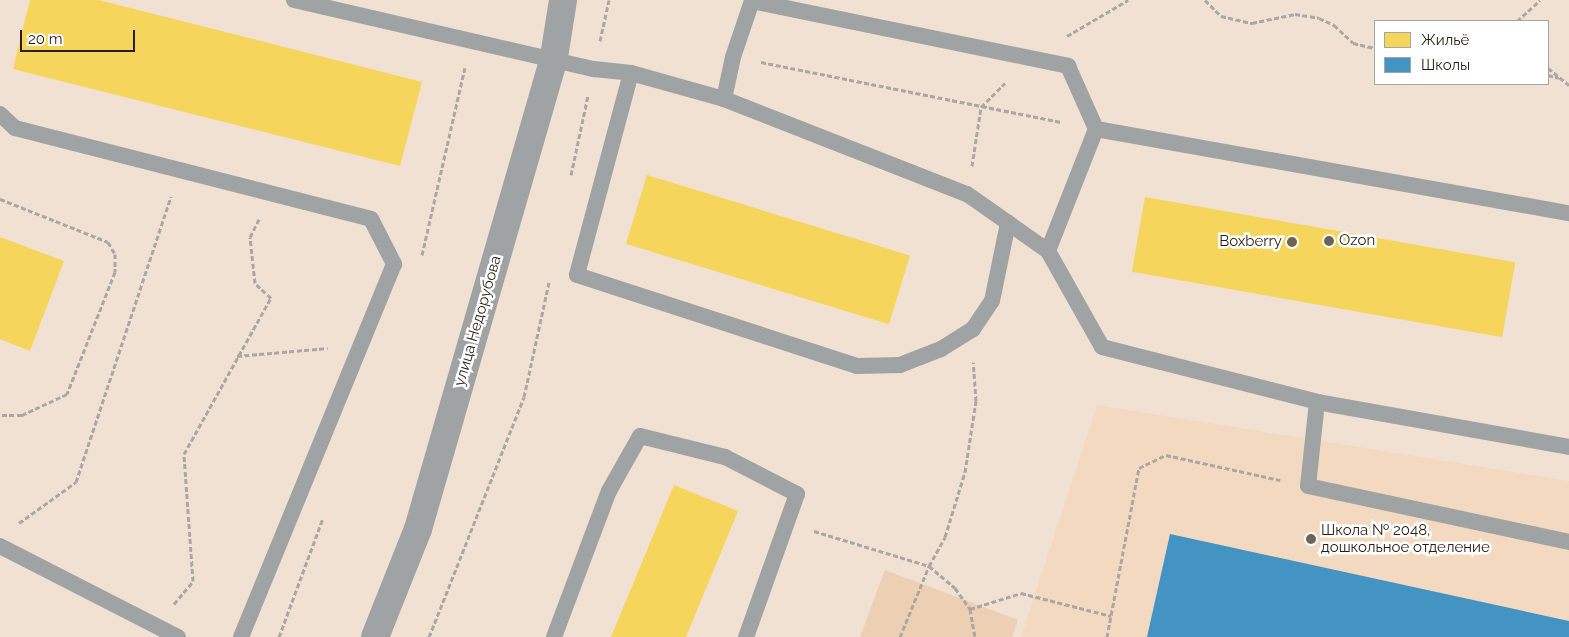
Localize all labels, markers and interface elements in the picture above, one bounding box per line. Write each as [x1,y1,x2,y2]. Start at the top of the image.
scale bar [22,20,138,52]
legend [1374,20,1549,85]
text: 20 m [28,30,63,48]
text: Жильё [1421,31,1469,49]
text: Школы [1421,56,1470,74]
place label: Ozon [1339,232,1375,250]
place label: Boxberry [1219,233,1282,251]
marker: Ozon [1323,235,1335,247]
marker: Boxberry [1286,236,1298,248]
street label: улица Недорубова [451,254,505,388]
place label: Школа № 2048, дошкольное отделение [1321,521,1490,556]
marker: Школа № 2048, дошкольное отделение [1305,533,1317,545]

